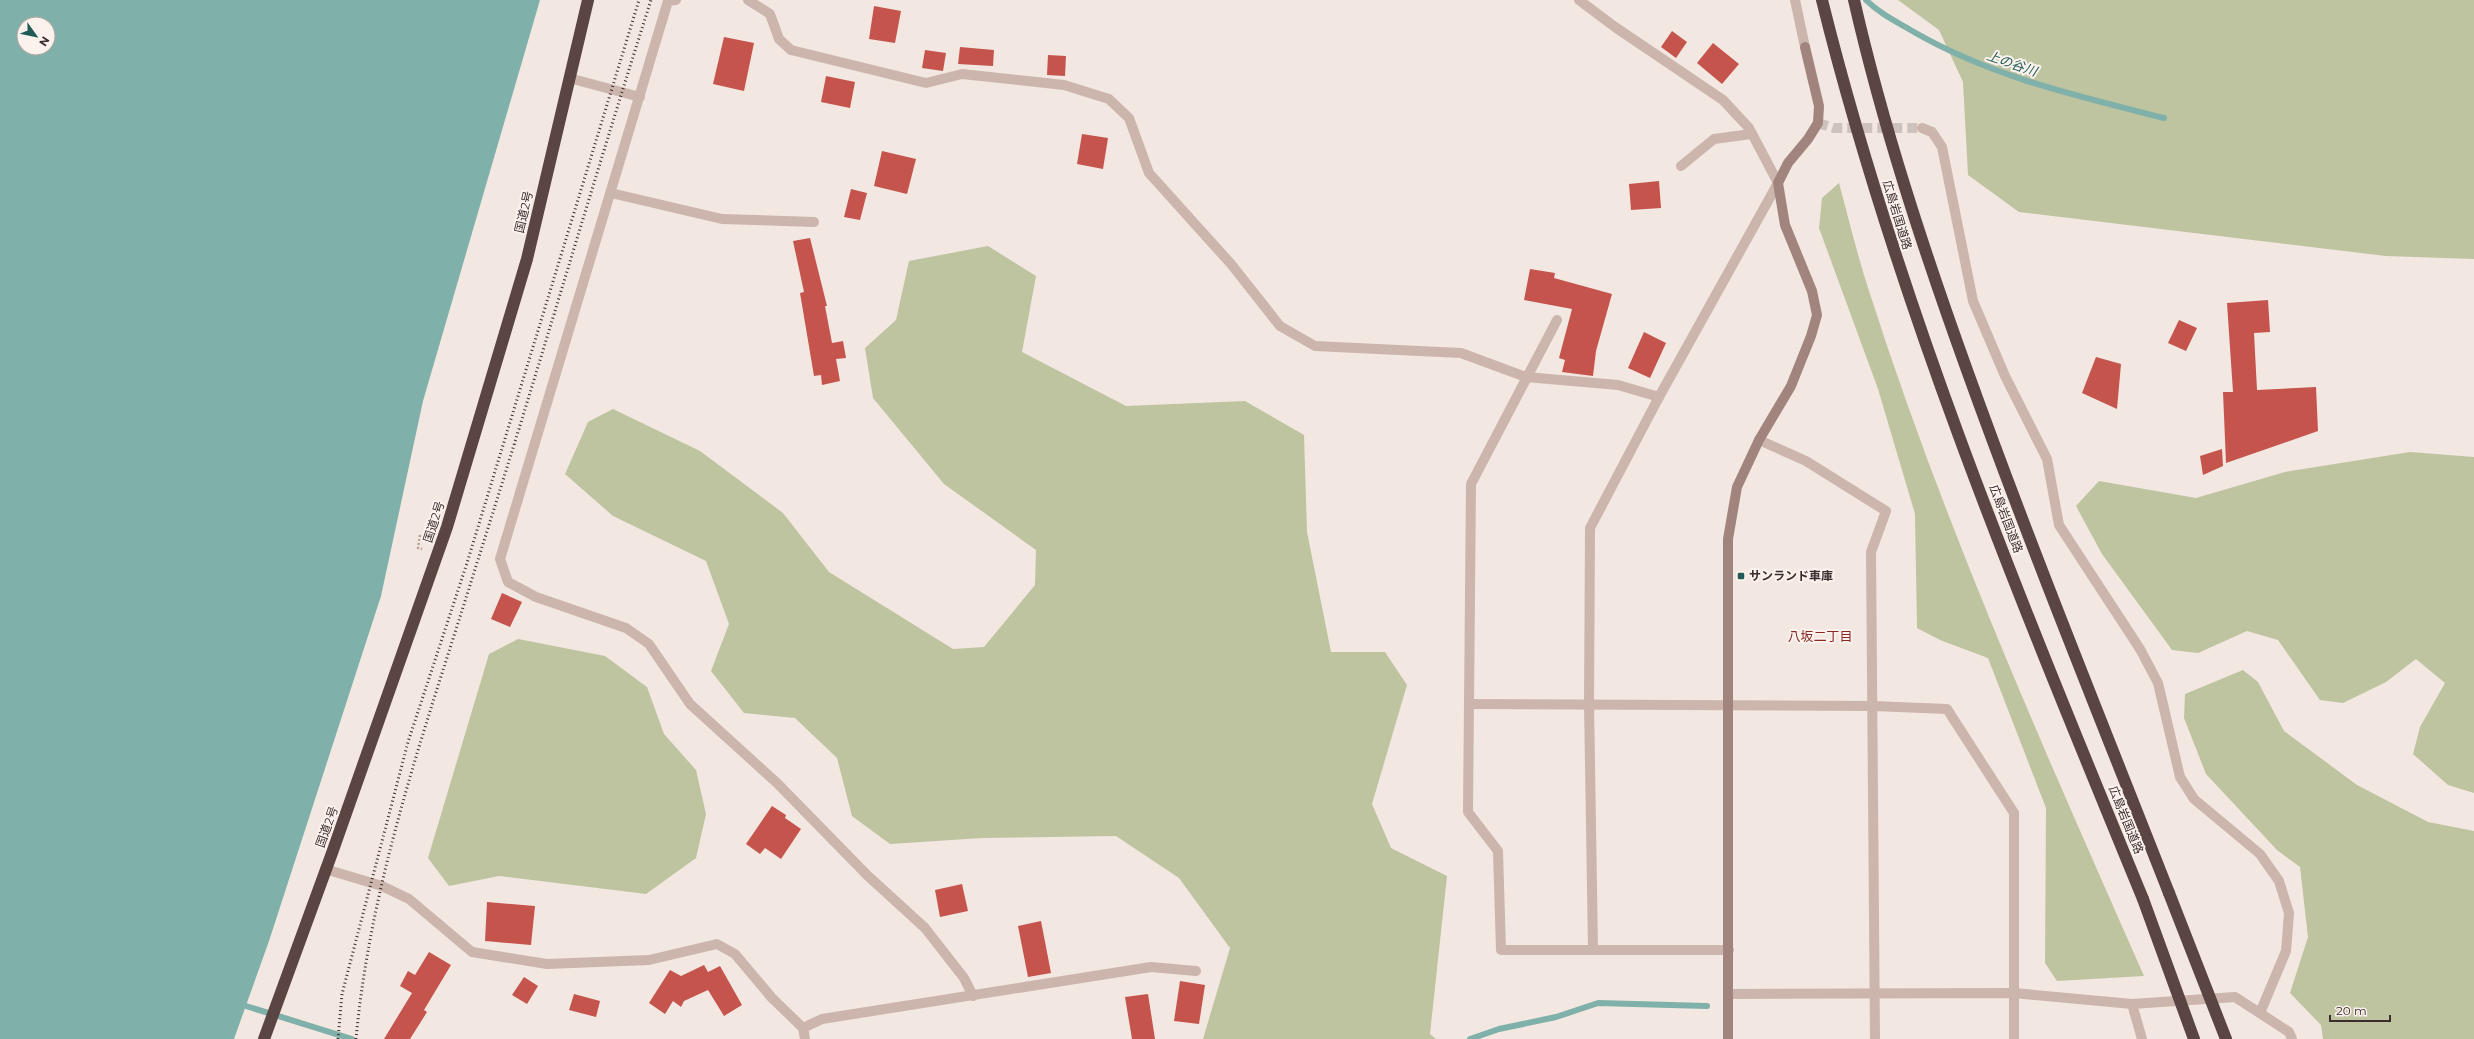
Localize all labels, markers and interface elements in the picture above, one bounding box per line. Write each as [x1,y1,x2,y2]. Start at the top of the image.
north arrow [16,16,56,56]
text: N [36,34,53,49]
water label: 上の谷川 [1985,47,2041,80]
street label: 広島岩国道路 [1880,178,1915,251]
street label: 国道2号 [511,189,536,234]
street label: 広島岩国道路 [1987,483,2026,555]
street label: 国道2号 [420,499,447,545]
place label: サンランド車庫 [1749,568,1833,583]
marker: サンランド車庫 [1736,571,1746,581]
district label: 八坂二丁目 [1787,628,1853,644]
street label: 広島岩国道路 [2106,784,2147,856]
street label: 国道2号 [312,804,341,850]
scale bar [2330,997,2390,1023]
text: 20 m [2336,1003,2367,1018]

